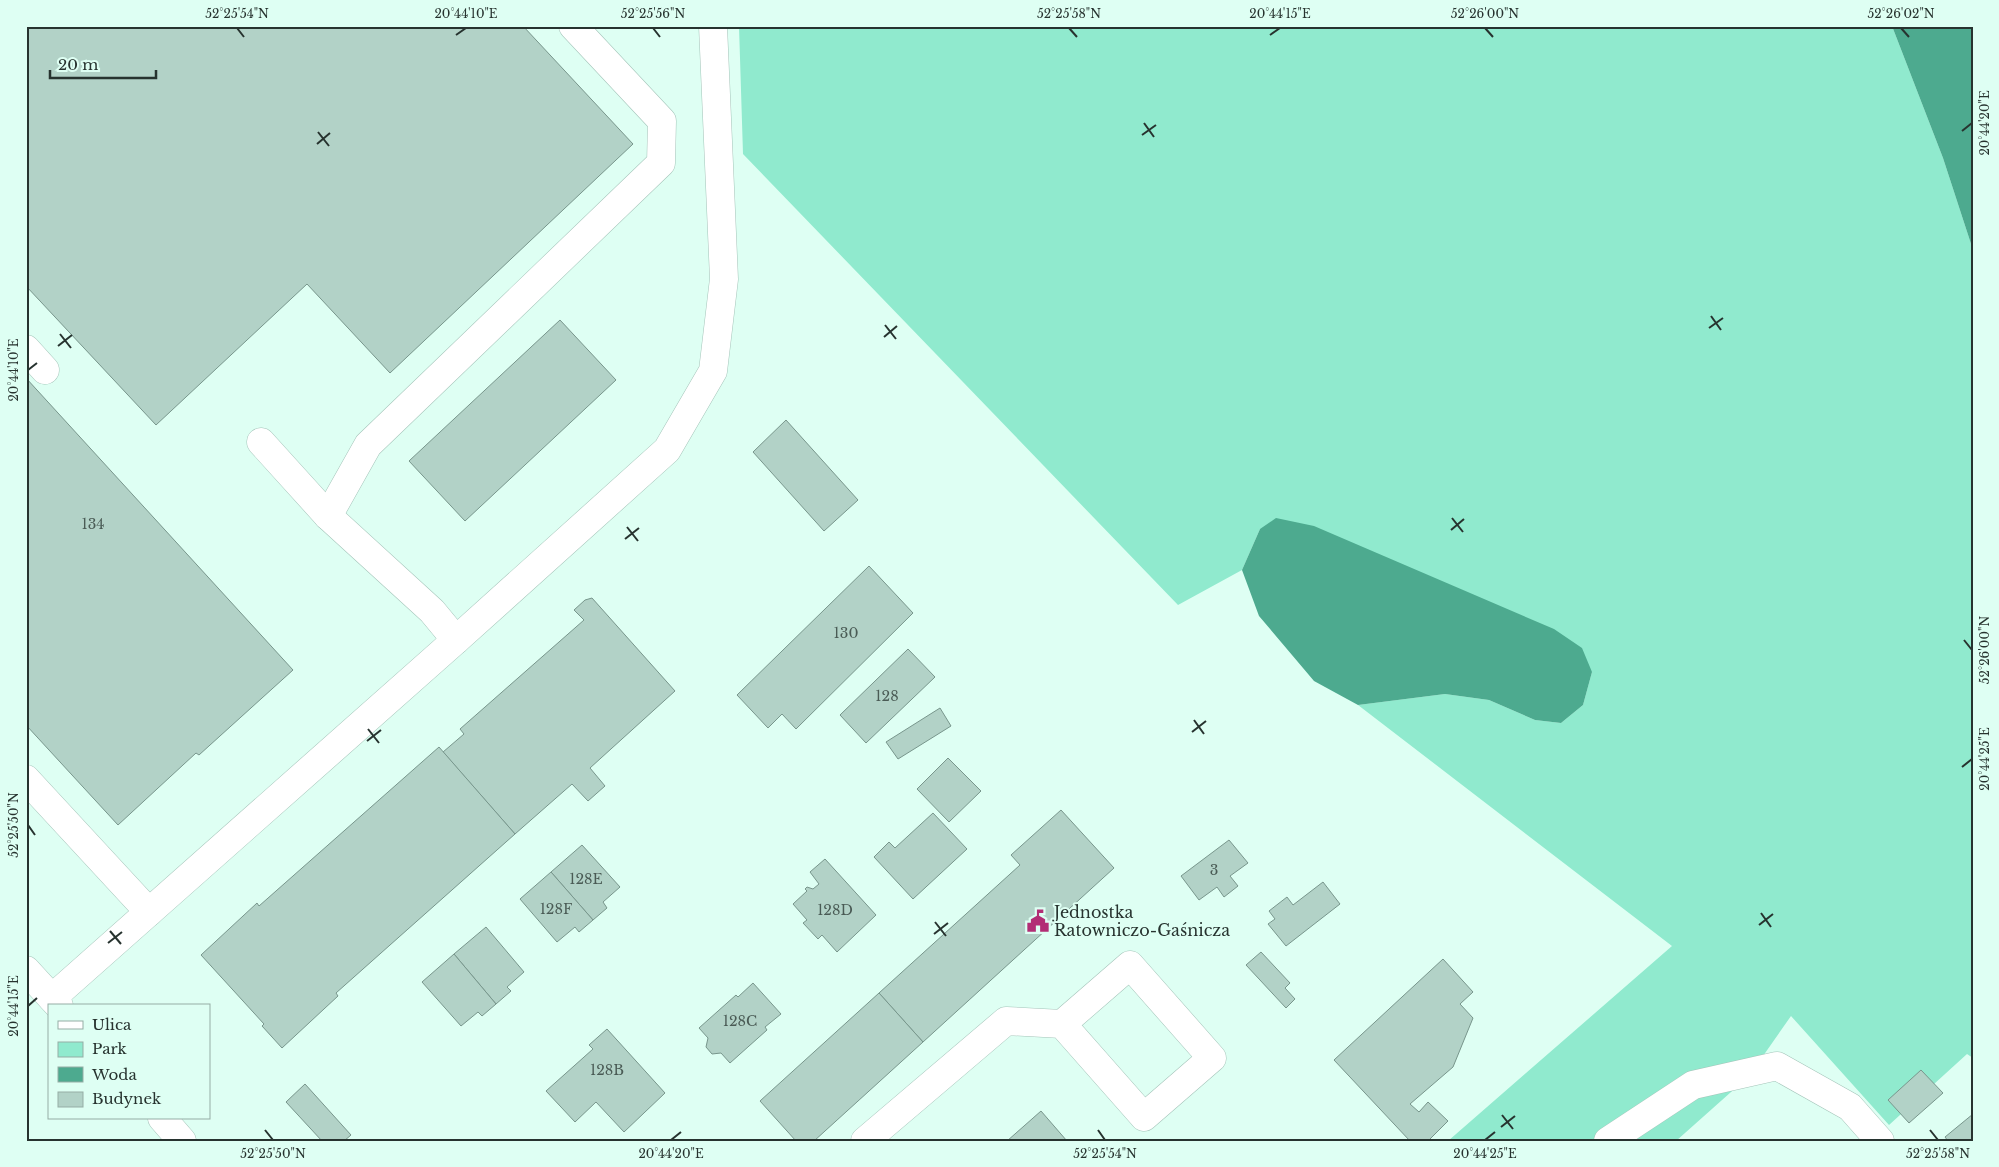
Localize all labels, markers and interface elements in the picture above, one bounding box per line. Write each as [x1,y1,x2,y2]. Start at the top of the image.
text: 52°25'54"N [205,6,269,21]
text: 20°44'10"E [434,6,498,21]
text: 52°25'56"N [621,6,685,21]
text: 52°25'58"N [1037,6,1101,21]
text: 20°44'15"E [1249,6,1311,21]
text: 52°26'00"N [1451,6,1519,21]
text: 52°26'02"N [1867,6,1935,21]
scale bar [50,48,156,80]
text: 20 m [58,55,98,74]
text: 20°44'20"E [1977,90,1992,156]
text: 20°44'10"E [6,338,21,402]
house number: 134 [81,515,105,533]
text: 52°26'00"N [1977,616,1992,684]
house number: 130 [834,624,858,642]
house number: 128 [875,687,899,705]
text: 20°44'25"E [1977,727,1992,791]
text: 52°25'50"N [6,792,21,858]
house number: 3 [1210,861,1218,879]
house number: 128E [569,870,603,888]
house number: 128F [540,900,573,918]
house number: 128D [817,901,853,919]
place label: Jednostka Ratowniczo-Gaśnicza [1052,902,1230,940]
public building icon: Jednostka Ratowniczo-Gaśnicza [1025,908,1051,934]
text: 20°44'15"E [6,975,21,1037]
legend [48,1004,210,1120]
house number: 128C [723,1012,757,1030]
text: Ulica [92,1015,132,1034]
text: Park [92,1039,128,1058]
house number: 128B [590,1061,624,1079]
text: Woda [91,1065,137,1084]
text: Budynek [92,1089,162,1108]
text: 52°25'50"N [240,1146,306,1161]
text: 20°44'20"E [638,1146,704,1161]
text: 52°25'54"N [1073,1146,1137,1161]
text: 20°44'25"E [1453,1146,1517,1161]
text: 52°25'58"N [1906,1146,1970,1161]

